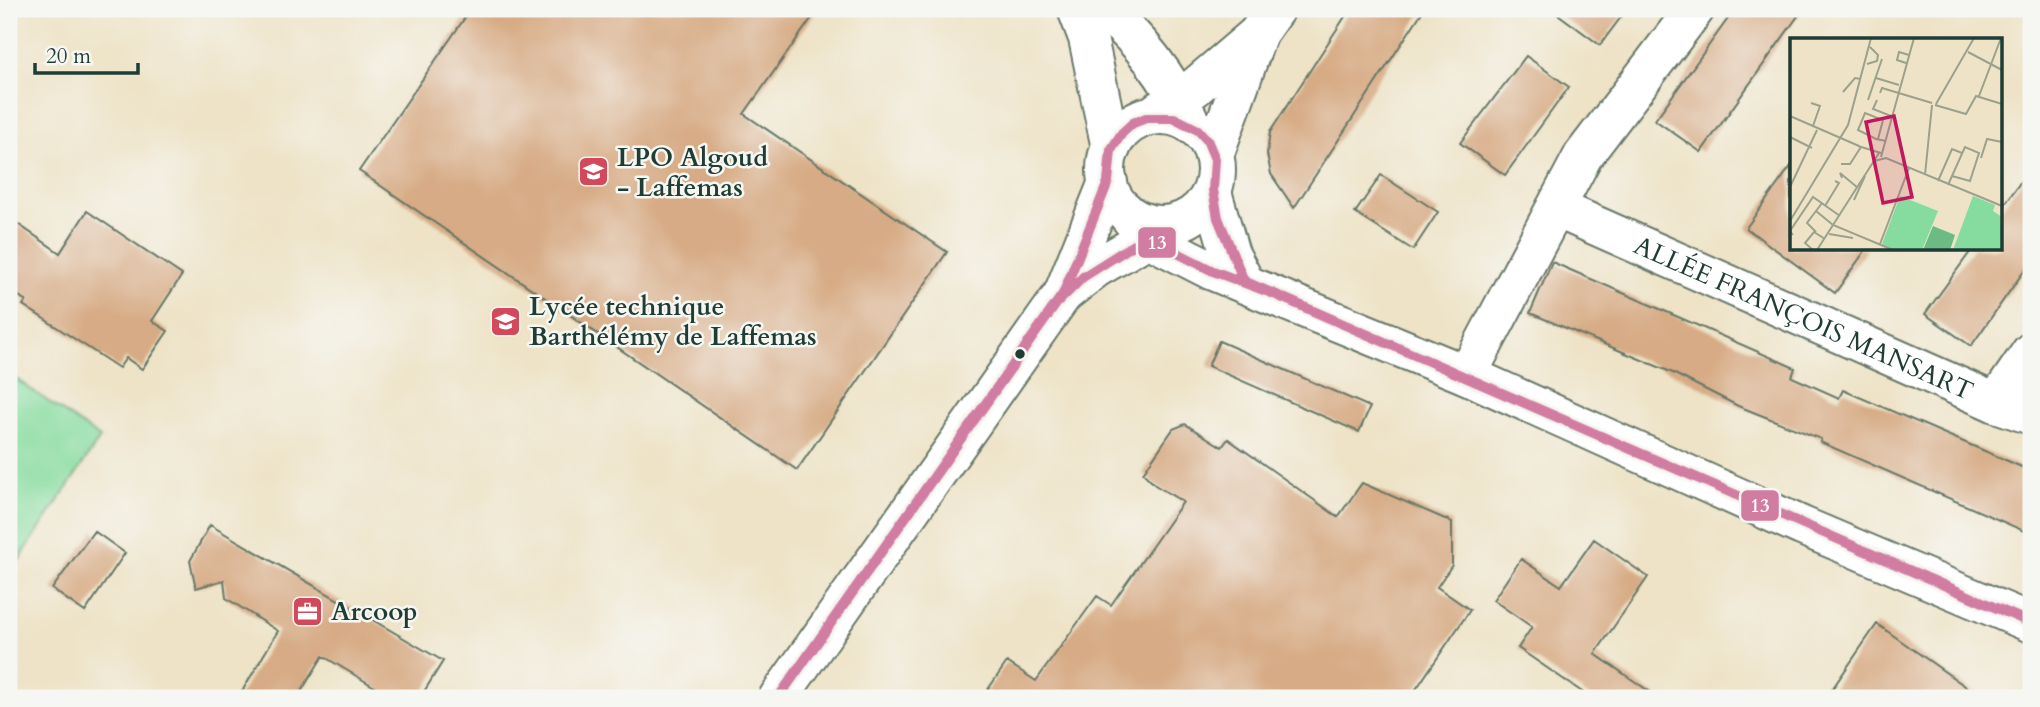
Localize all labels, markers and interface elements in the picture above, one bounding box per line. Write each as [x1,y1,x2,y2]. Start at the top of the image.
scale bar [35,32,138,76]
inset map [1790,38,2002,250]
text: 20 m [46,42,91,71]
place label: LPO Algoud - Laffemas [617,140,768,205]
school or university icon: LPO Algoud - Laffemas [577,155,611,189]
line badge: 13 [1137,226,1177,259]
street label: ALLÉE FRANÇOIS MANSART [1629,227,1979,408]
text: 13 [1147,230,1167,256]
place label: Lycée technique Barthélémy de Laffemas [529,289,817,354]
school or university icon: Lycée technique Barthélémy de Laffemas [489,304,523,338]
unlabelled marker [1013,347,1027,361]
line badge: 13 [1740,489,1780,522]
text: 13 [1750,493,1770,519]
office icon: Arcoop [291,594,325,628]
place label: Arcoop [331,594,418,629]

